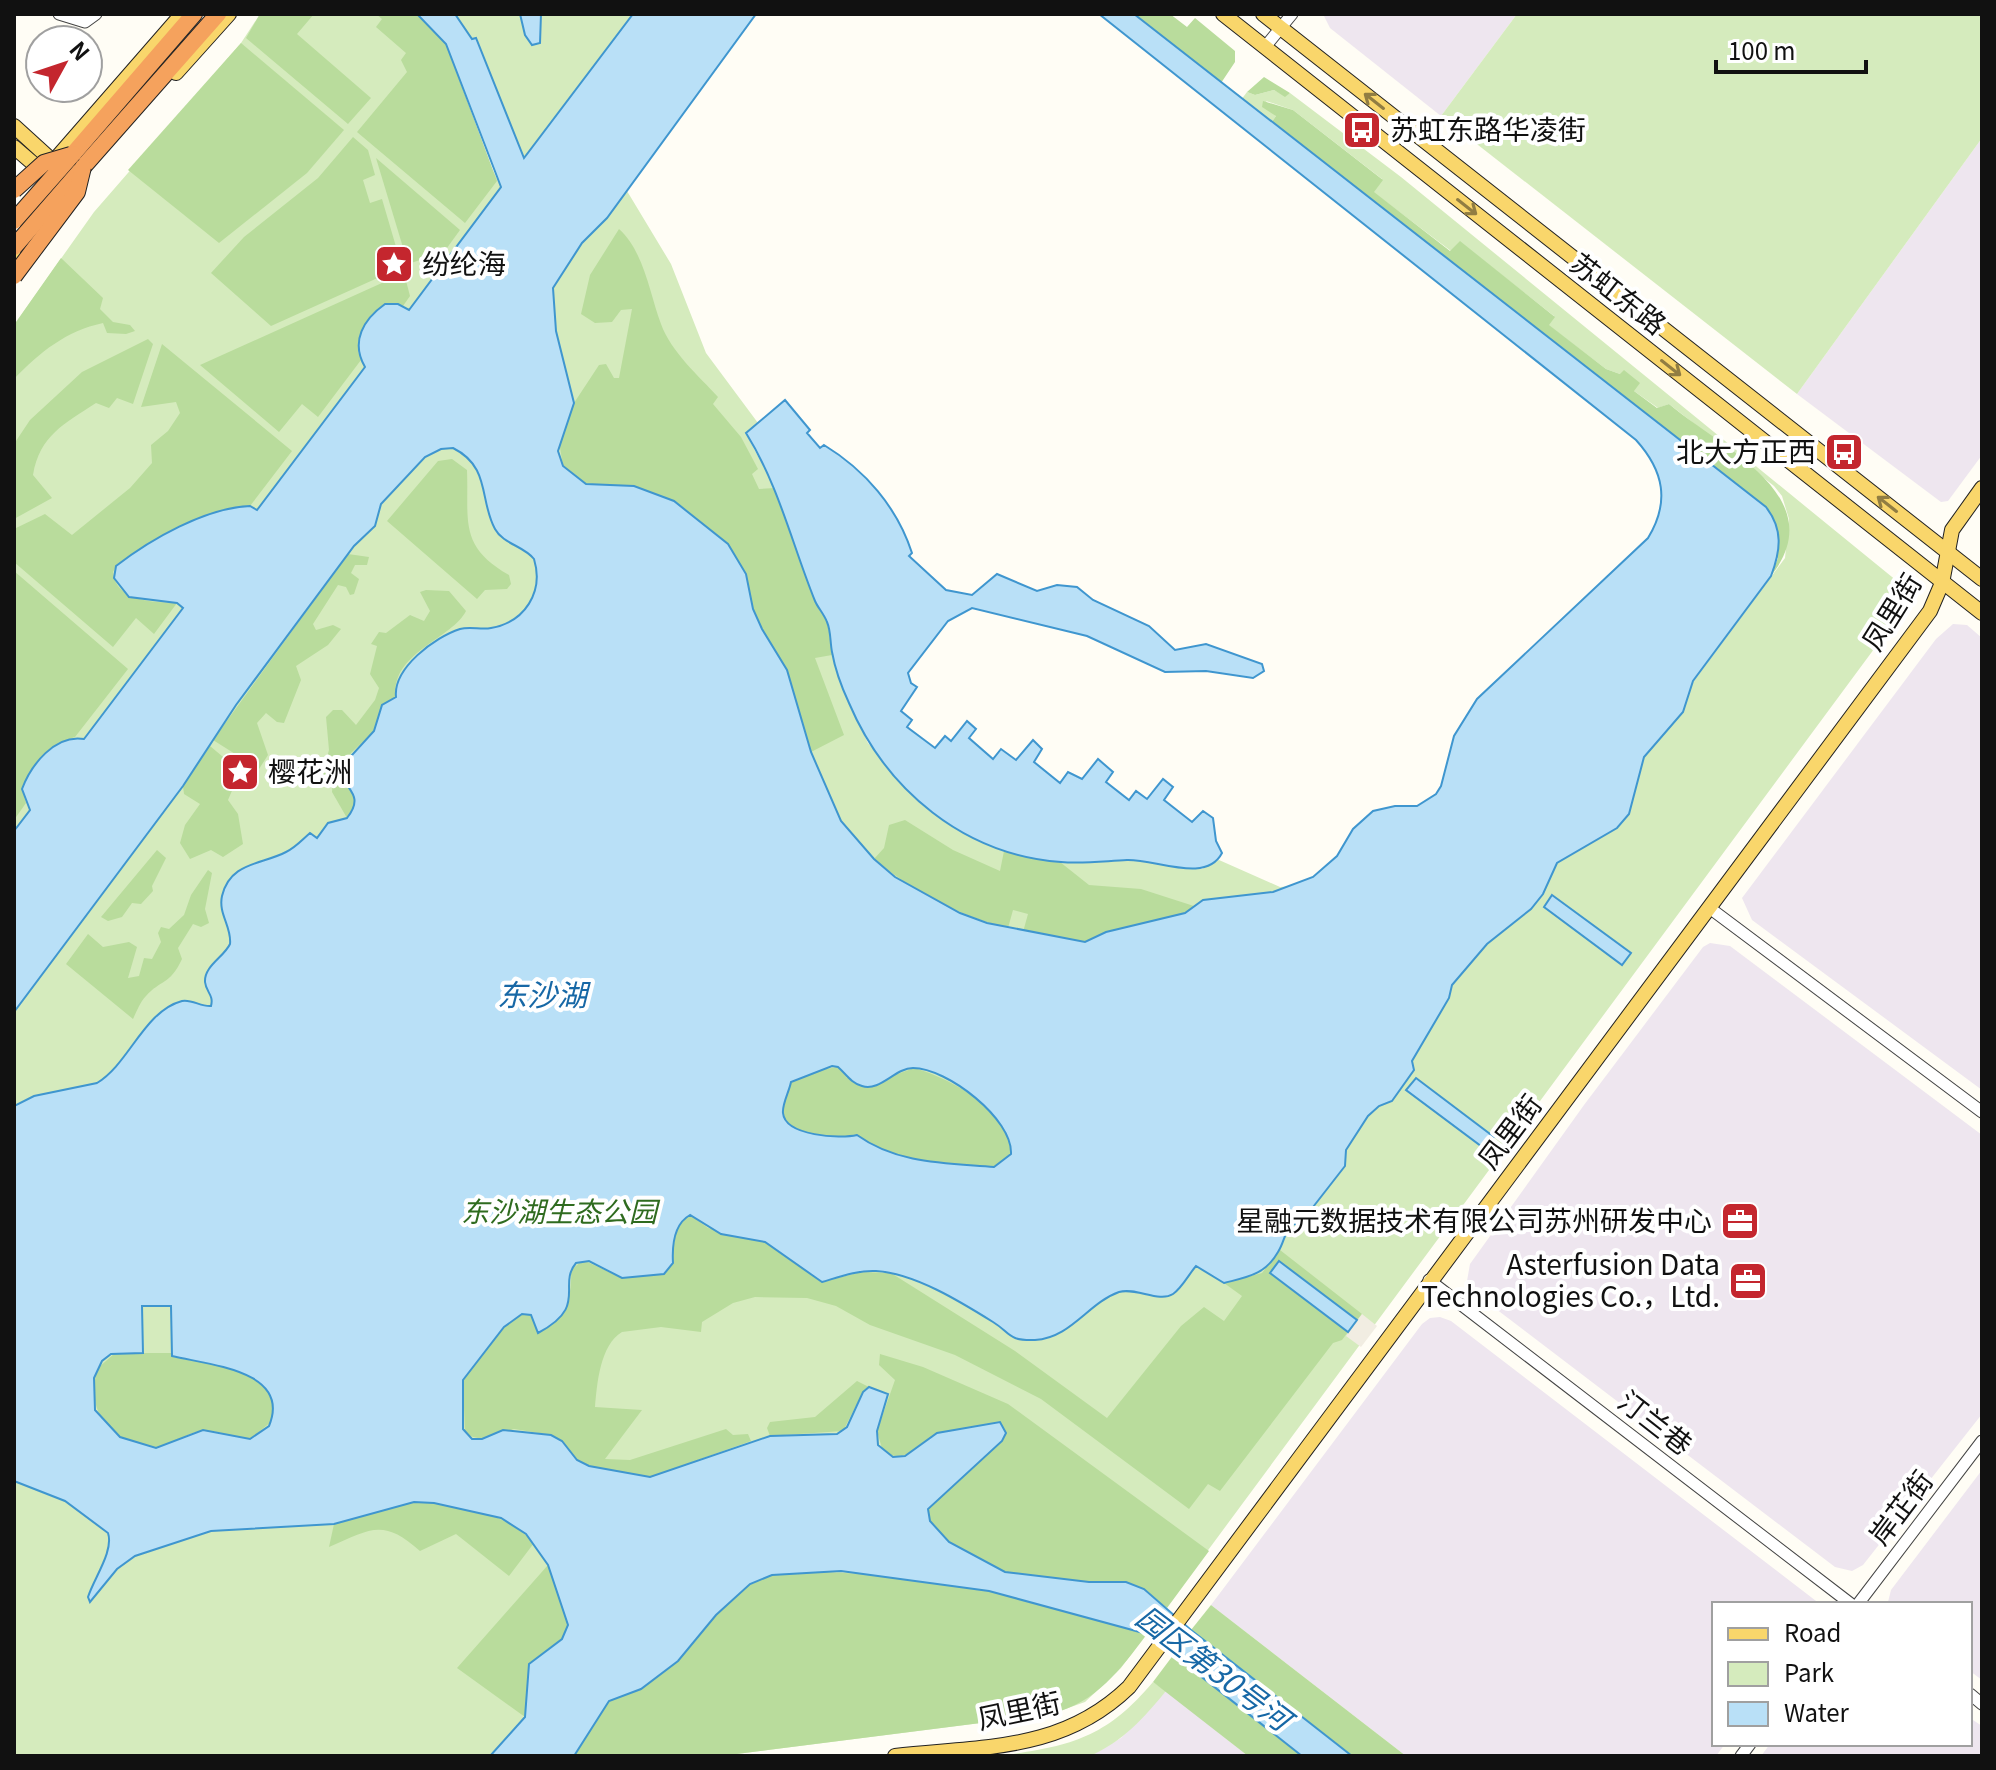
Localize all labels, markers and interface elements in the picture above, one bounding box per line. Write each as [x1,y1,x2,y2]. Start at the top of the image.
north arrow [24,24,104,104]
scale bar [1716,24,1866,74]
text: 100 m [1728,32,1796,67]
text: N [63,33,98,66]
one-way arrow [1363,93,1385,110]
place label: 苏虹东路华凌街 [1390,108,1586,148]
bus stop icon: 苏虹东路华凌街 [1341,109,1383,151]
one-way arrow [1456,198,1477,216]
place label: 纷纶海 [422,242,506,282]
street label: 苏虹东路 [1563,242,1676,343]
place icon: 纷纶海 [373,243,415,285]
one-way arrow [1660,360,1681,377]
place label: 北大方正西 [1676,430,1816,470]
bus stop icon: 北大方正西 [1823,431,1865,473]
one-way arrow [1877,495,1899,512]
street label: 凤里街 [1851,565,1930,657]
place label: 樱花洲 [268,750,352,790]
place icon: 樱花洲 [219,751,261,793]
water label: 东沙湖 [497,971,591,1015]
street label: 凤里街 [1467,1085,1550,1176]
park label: 东沙湖生态公园 [461,1190,661,1230]
place label: 星融元数据技术有限公司苏州研发中心 [1236,1199,1712,1239]
office icon: 星融元数据技术有限公司苏州研发中心 [1719,1200,1761,1242]
place label: Asterfusion Data Technologies Co.，Ltd. [1421,1243,1720,1315]
office icon: Asterfusion Data Technologies Co.，Ltd. [1727,1260,1769,1302]
street label: 汀兰巷 [1611,1380,1702,1463]
street label: 岸芷街 [1858,1461,1941,1552]
water label: 园区第30号河 [1128,1594,1305,1742]
legend [1712,1602,1972,1746]
text: Road [1784,1614,1841,1649]
text: Park [1784,1654,1835,1689]
street label: 凤里街 [973,1681,1064,1737]
text: Water [1784,1694,1850,1729]

